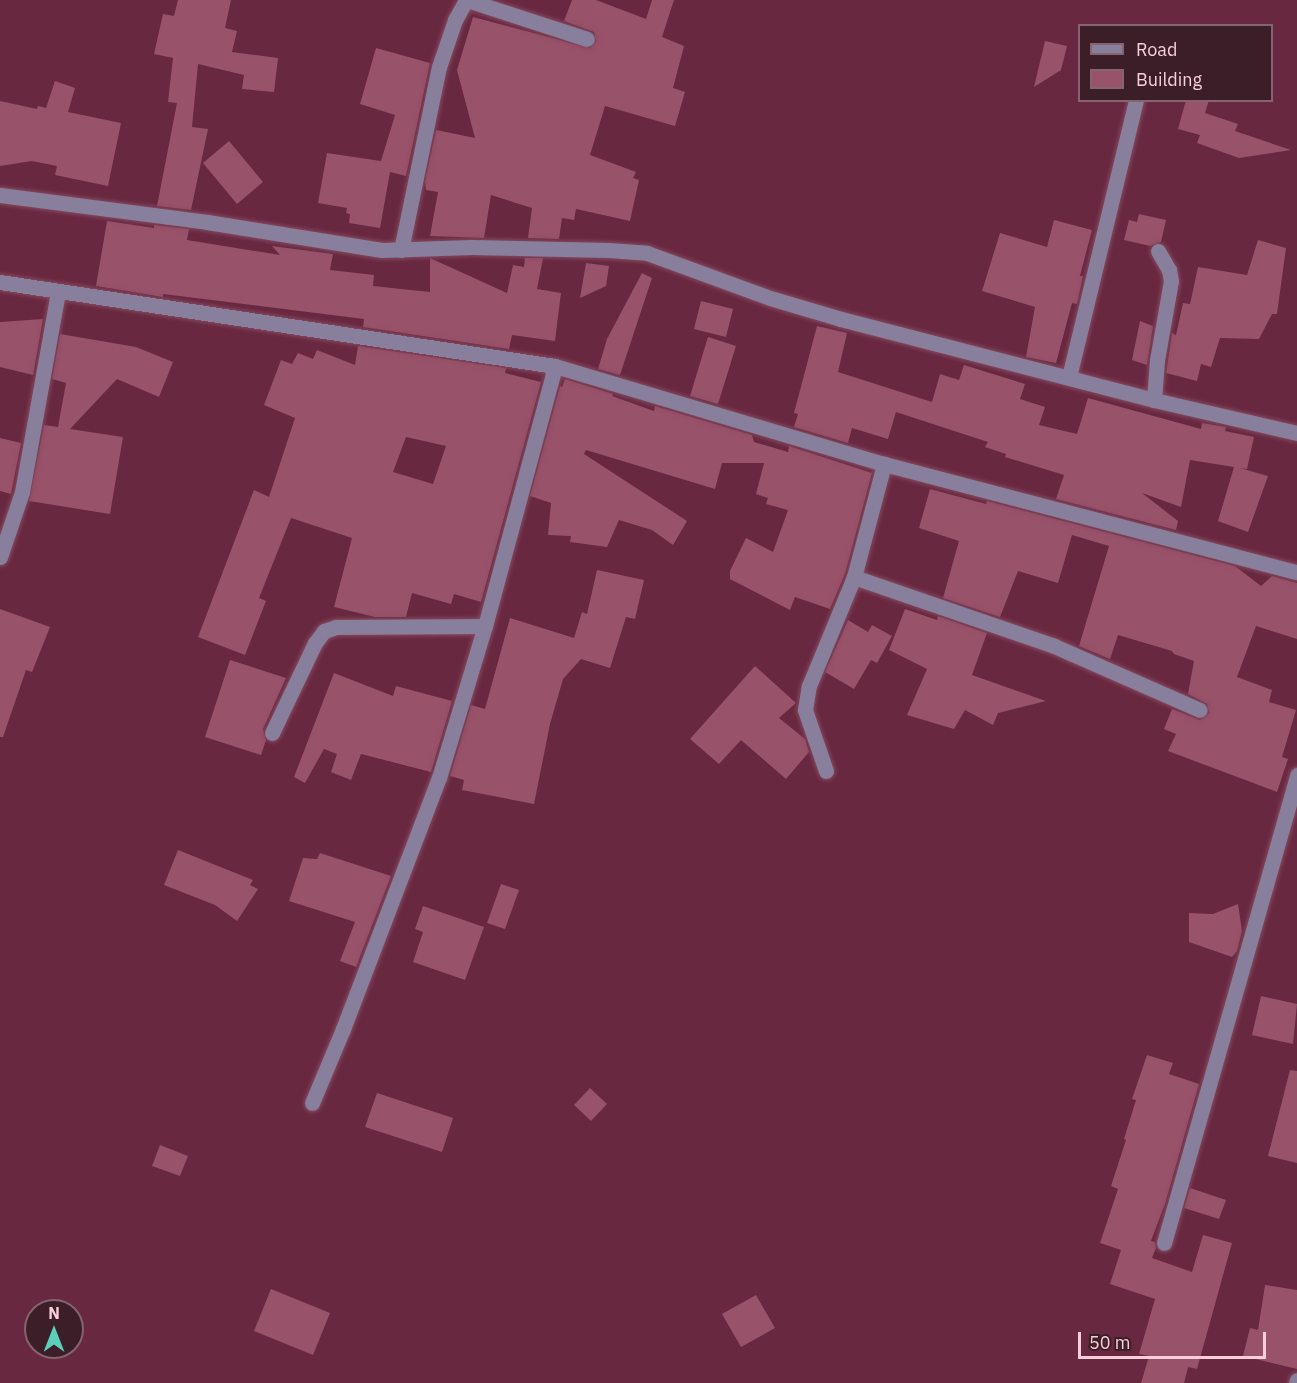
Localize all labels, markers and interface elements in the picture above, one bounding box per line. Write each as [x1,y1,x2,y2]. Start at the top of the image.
legend [1078,24,1273,102]
text: Road [1136,38,1177,61]
text: Building [1136,68,1202,91]
north arrow [24,1299,84,1359]
text: N [48,1303,60,1323]
scale bar [1081,1320,1268,1358]
text: 50 m [1089,1331,1131,1354]

